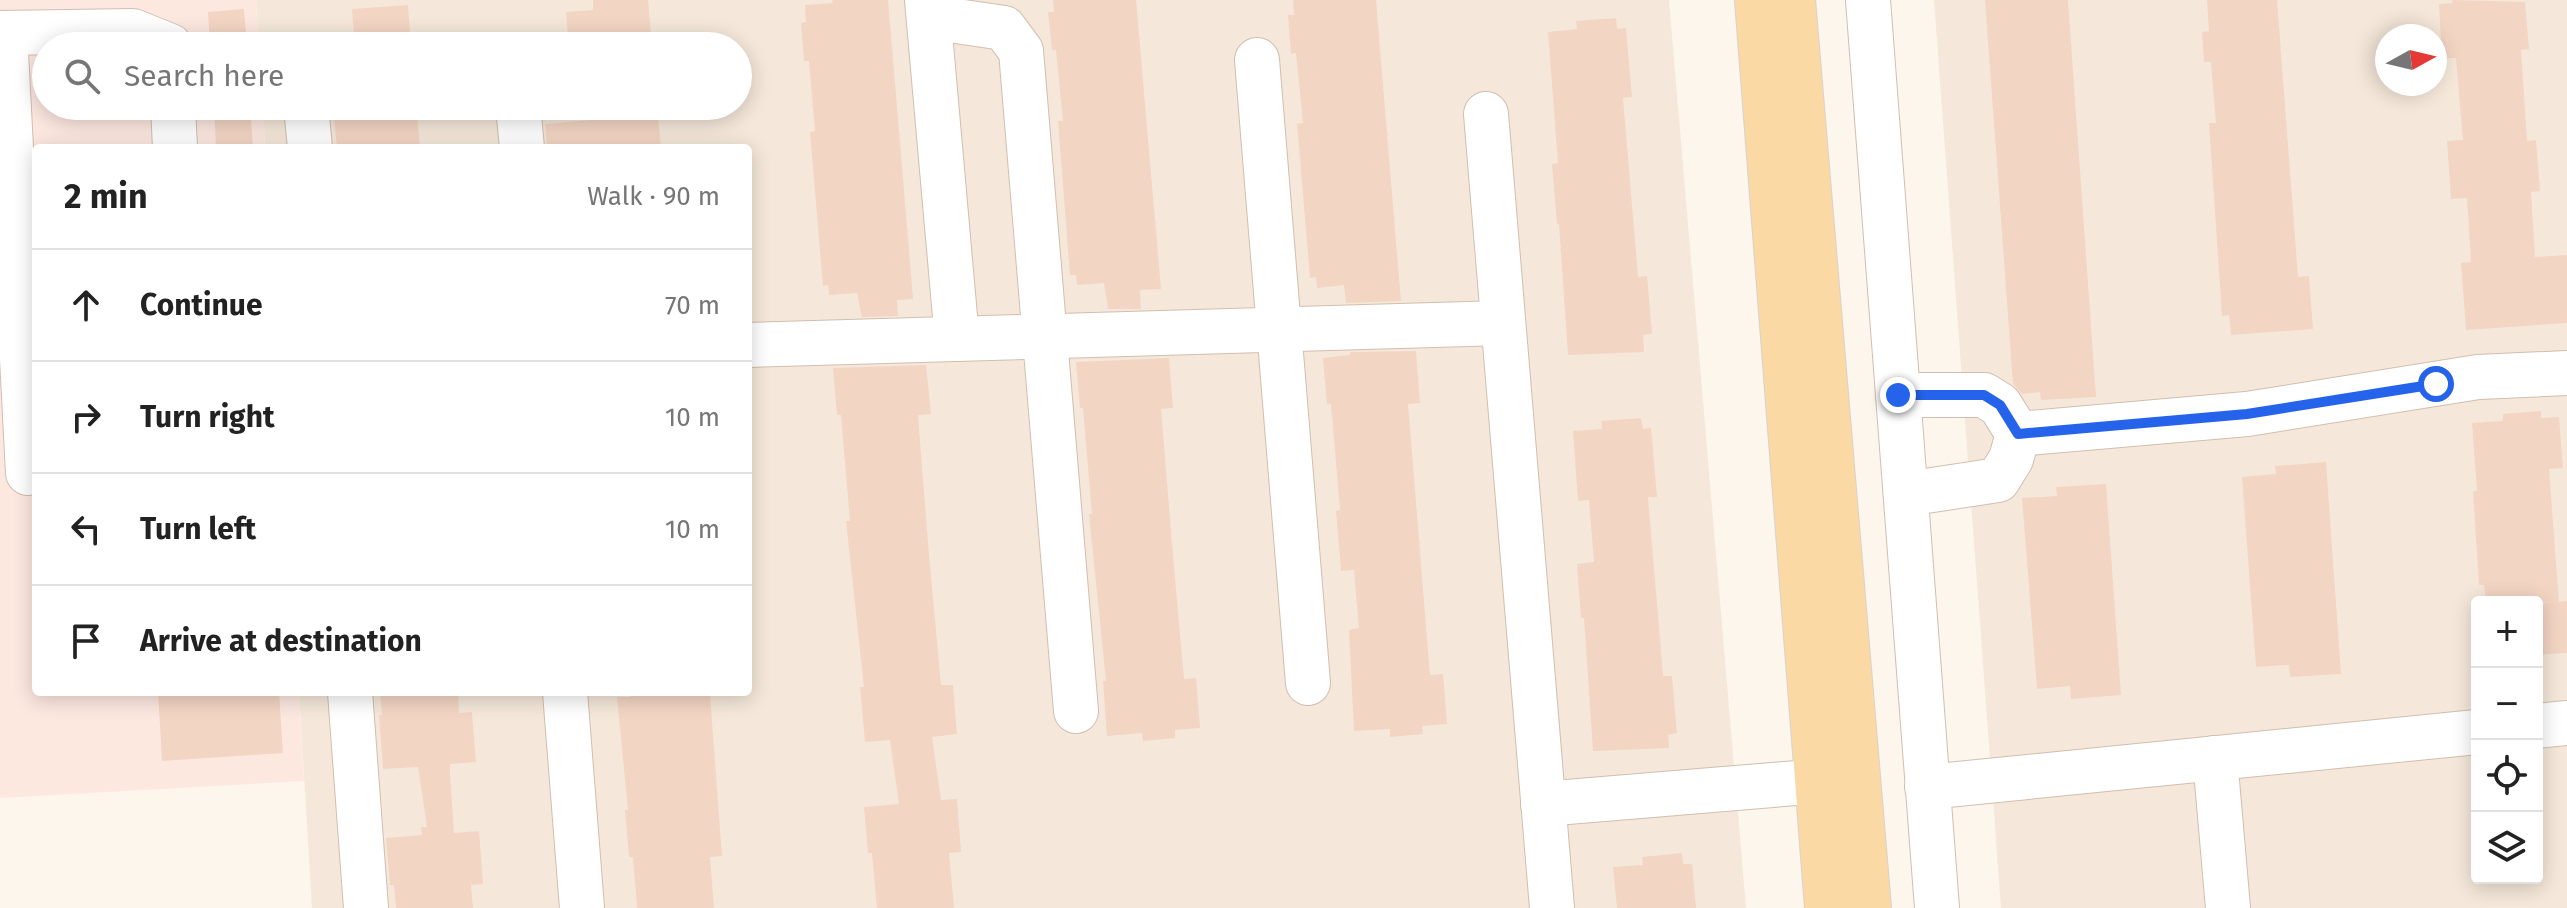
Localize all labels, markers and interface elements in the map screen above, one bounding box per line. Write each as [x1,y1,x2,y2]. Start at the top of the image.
north arrow [2375,24,2447,96]
search box [32,32,752,120]
icon: search [60,54,104,98]
text: Search here [124,58,284,94]
text: 2 min [64,176,148,217]
text: Walk · 90 m [587,181,720,212]
icon: ahead [64,283,108,327]
text: Continue [140,287,263,323]
text: 70 m [665,290,720,321]
route start [2418,366,2454,402]
route end [1880,377,1916,413]
icon: right [64,395,108,439]
text: Turn right [140,399,275,435]
text: 10 m [665,402,720,433]
icon: left [64,507,108,551]
text: Turn left [140,511,256,547]
text: 10 m [665,514,720,545]
map controls [2471,596,2543,884]
button: + [2471,596,2543,668]
icon: arrive [64,619,108,663]
text: Arrive at destination [140,623,422,659]
button: − [2471,668,2543,740]
button: locate [2471,740,2543,812]
button: layers [2471,812,2543,884]

